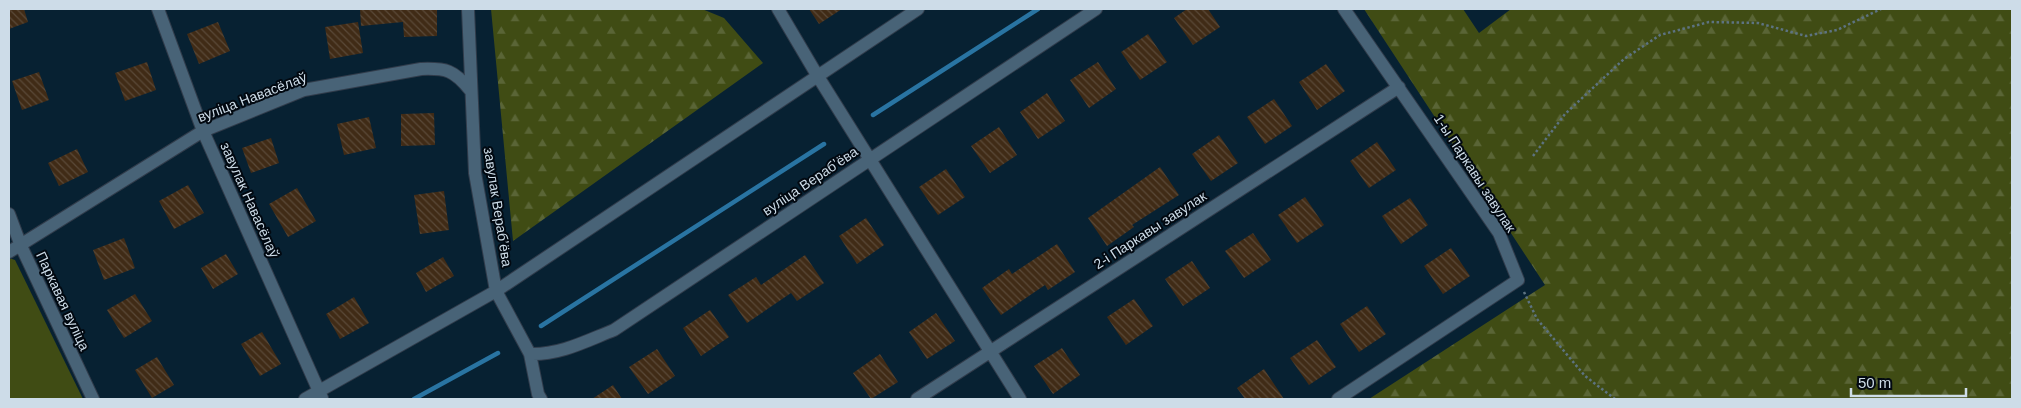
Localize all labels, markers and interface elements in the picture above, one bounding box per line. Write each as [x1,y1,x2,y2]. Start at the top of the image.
street label: вуліца Навасёлаў [195,69,309,125]
street label: 1-ы Паркавы завулак [1431,111,1520,236]
street label: завулак Навасёлаў [217,140,283,260]
street label: вуліца Верабʼёва [759,143,861,219]
street label: завулак Верабʼёва [481,146,515,268]
street label: 2-і Паркавы завулак [1091,187,1210,272]
street label: Паркавая вуліца [33,249,93,353]
scale bar [1851,366,1966,398]
text: 50 m [1858,374,1891,391]

